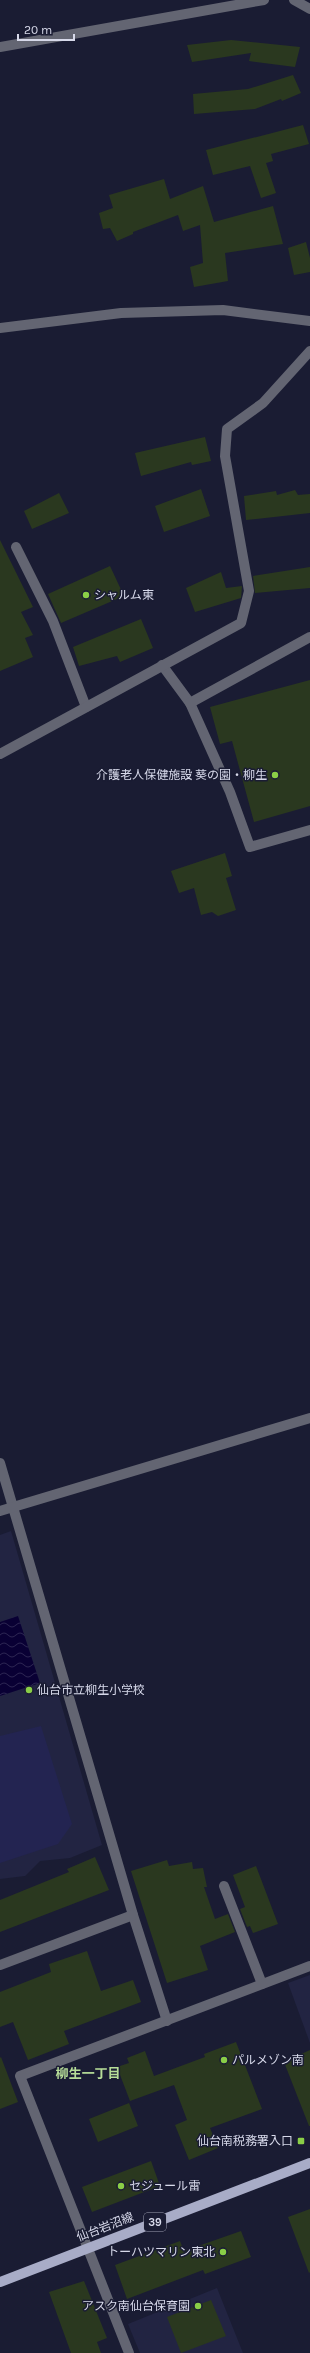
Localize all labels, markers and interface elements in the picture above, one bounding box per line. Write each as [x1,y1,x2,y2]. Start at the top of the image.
scale bar [18,16,74,42]
text: 20 m [24,23,52,37]
place label: シャルム東 [94,588,154,602]
marker: シャルム東 [81,590,91,600]
place label: 介護老人保健施設 葵の園・柳生 [96,768,267,782]
marker: 介護老人保健施設 葵の園・柳生 [270,770,280,780]
place label: 仙台市立柳生小学校 [37,1683,145,1697]
marker: 仙台市立柳生小学校 [24,1685,34,1695]
place label: パルメゾン南 [232,2053,304,2067]
marker: パルメゾン南 [219,2055,229,2065]
district label: 柳生一丁目 [55,2066,121,2081]
place label: 仙台南税務署入口 [197,2134,293,2148]
marker: 仙台南税務署入口 [296,2136,306,2146]
place label: セジュール雷 [129,2179,200,2193]
marker: セジュール雷 [116,2181,126,2191]
street label: 仙台岩沼線 [74,2210,136,2244]
road number: 39 [144,2213,166,2231]
place label: トーハツマリン東北 [107,2245,215,2259]
marker: トーハツマリン東北 [218,2247,228,2257]
place label: アスク南仙台保育園 [82,2299,190,2313]
marker: アスク南仙台保育園 [193,2301,203,2311]

